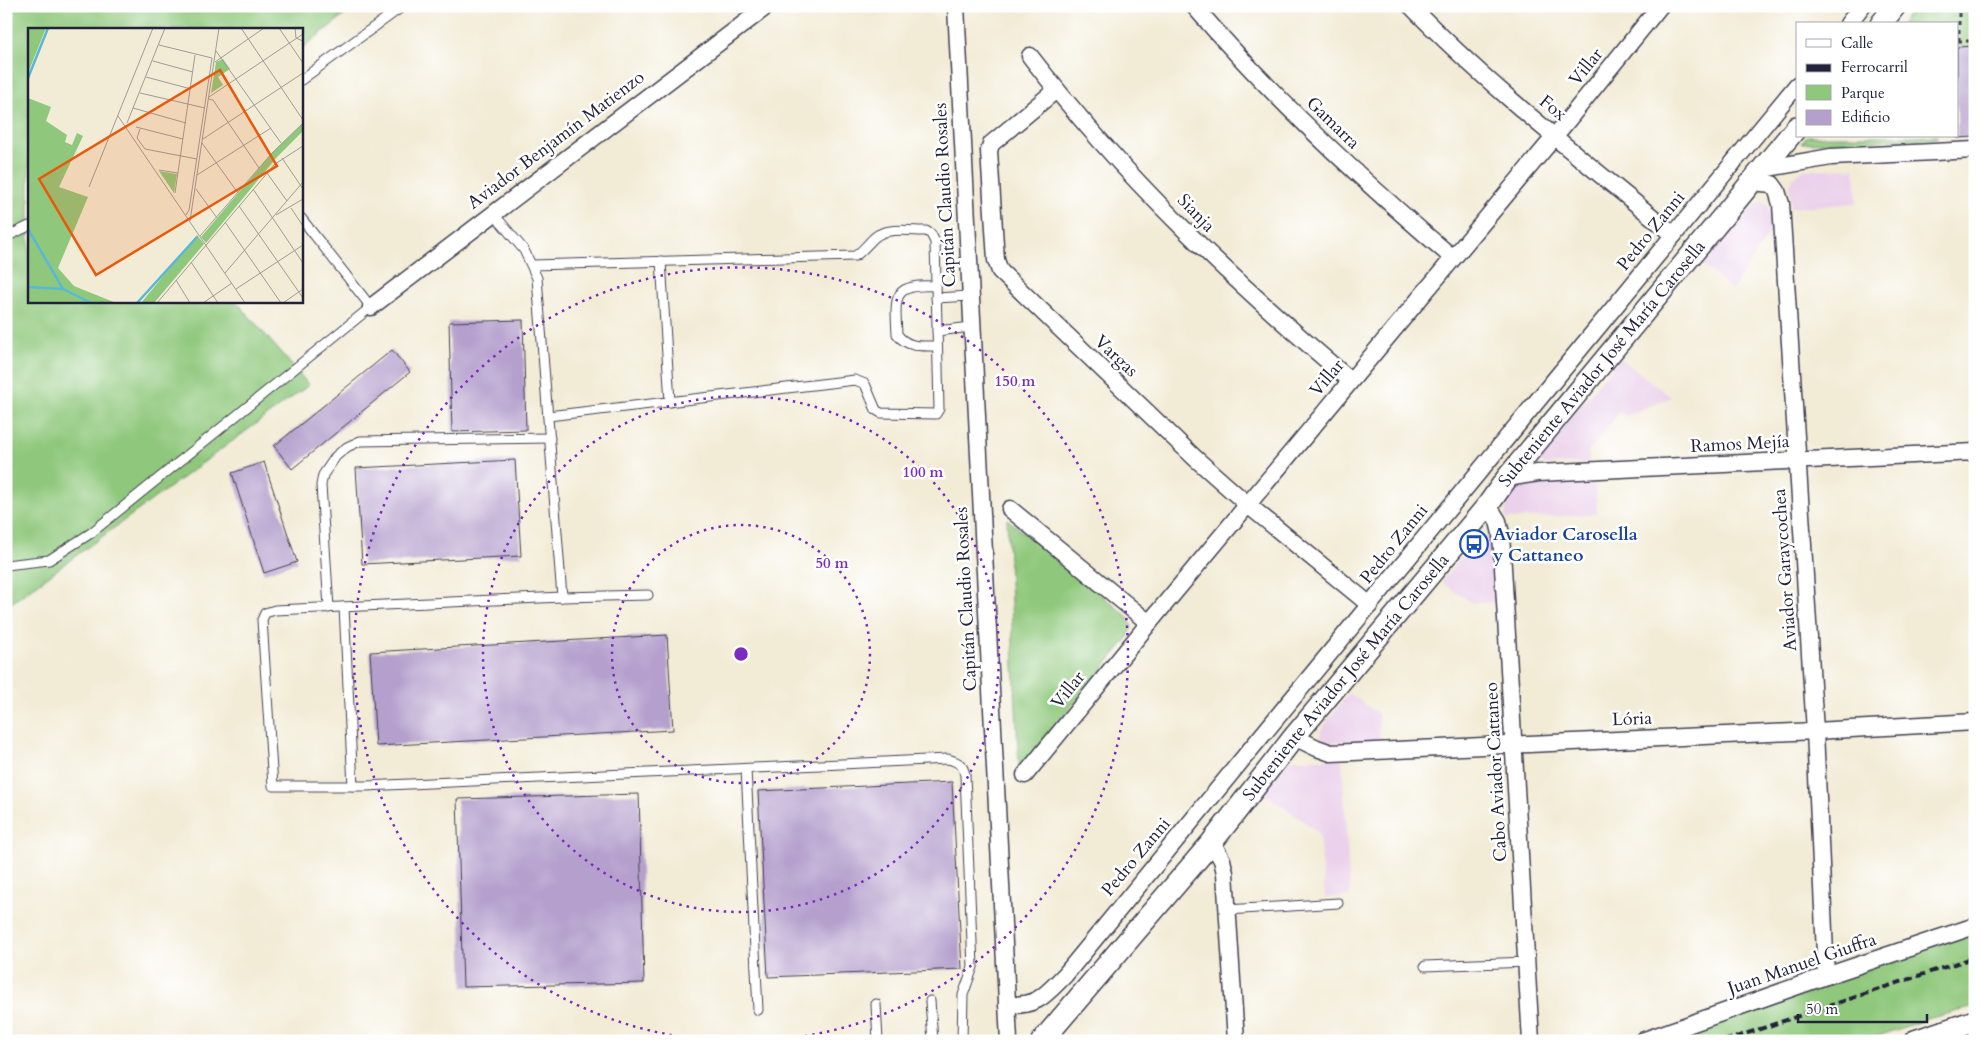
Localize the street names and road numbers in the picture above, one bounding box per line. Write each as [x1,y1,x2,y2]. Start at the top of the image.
street label: Villar [1563,43,1609,91]
street label: Aviador Benjamín Matienzo [462,65,650,215]
street label: Fox [1534,89,1572,127]
street label: Gamarra [1301,91,1366,155]
street label: Capitán Claudio Rosales [928,102,962,288]
street label: Pedro Zanni [1611,186,1691,276]
street label: Sianja [1171,188,1221,238]
street label: Subteniente Aviador José María Carosella [1492,235,1711,492]
street label: Vargas [1089,329,1143,383]
street label: Villar [1304,354,1350,402]
street label: Ramos Mejía [1690,429,1790,459]
street label: Aviador Garaycochea [1767,487,1803,652]
street label: Pedro Zanni [1354,499,1434,589]
street label: Capitán Claudio Rosales [949,506,983,692]
street label: Subteniente Aviador José María Carosella [1236,548,1455,806]
street label: Villar [1045,666,1091,714]
street label: Cabo Aviador Cattaneo [1479,681,1513,863]
street label: Lória [1612,706,1653,732]
street label: Pedro Zanni [1096,812,1176,902]
street label: Juan Manuel Giuffra [1722,927,1880,1002]

